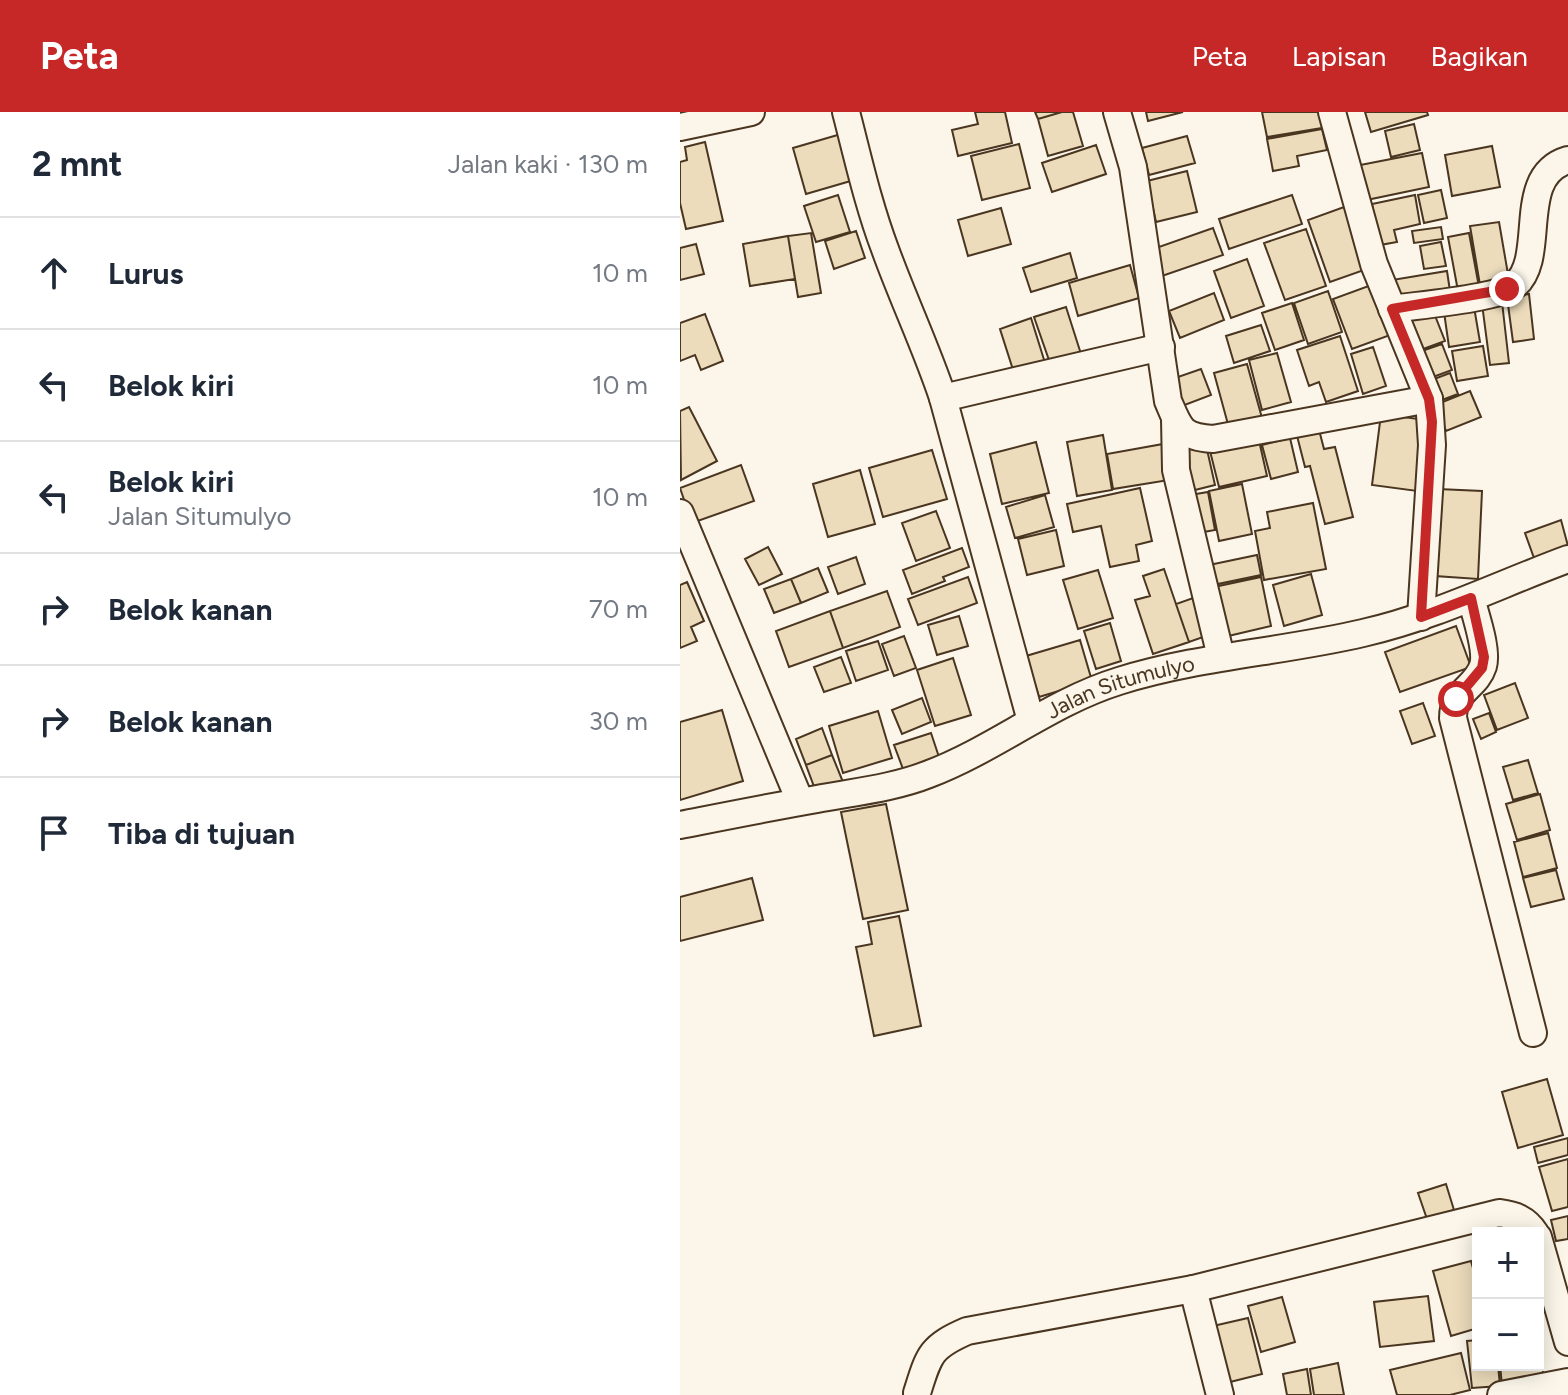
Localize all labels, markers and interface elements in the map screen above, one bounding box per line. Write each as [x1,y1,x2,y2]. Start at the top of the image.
text: Peta [40,33,119,79]
text: Peta [1192,39,1248,73]
text: Lapisan [1292,39,1386,73]
text: Bagikan [1430,39,1528,73]
text: 2 mnt [32,144,122,185]
text: Jalan kaki · 130 m [448,148,648,180]
icon: ahead [32,251,76,295]
text: Lurus [108,255,184,292]
text: 10 m [592,257,648,289]
route end [1489,271,1525,307]
icon: left [32,363,76,407]
text: Belok kiri [108,367,234,404]
text: 10 m [592,369,648,401]
text: Belok kiri [108,463,234,500]
icon: left [32,475,76,519]
text: 10 m [592,481,648,513]
text: Jalan Situmulyo [108,500,292,532]
icon: right [32,587,76,631]
text: Belok kanan [108,591,273,628]
text: 70 m [589,593,648,625]
street label: Jalan Situmulyo [1042,650,1197,725]
route start [1438,681,1474,717]
icon: right [32,699,76,743]
text: Belok kanan [108,703,273,740]
text: 30 m [589,705,648,737]
icon: arrive [32,811,76,855]
text: Tiba di tujuan [108,815,295,852]
map controls [1472,1227,1544,1371]
button: + [1472,1227,1544,1299]
button: − [1472,1299,1544,1371]

